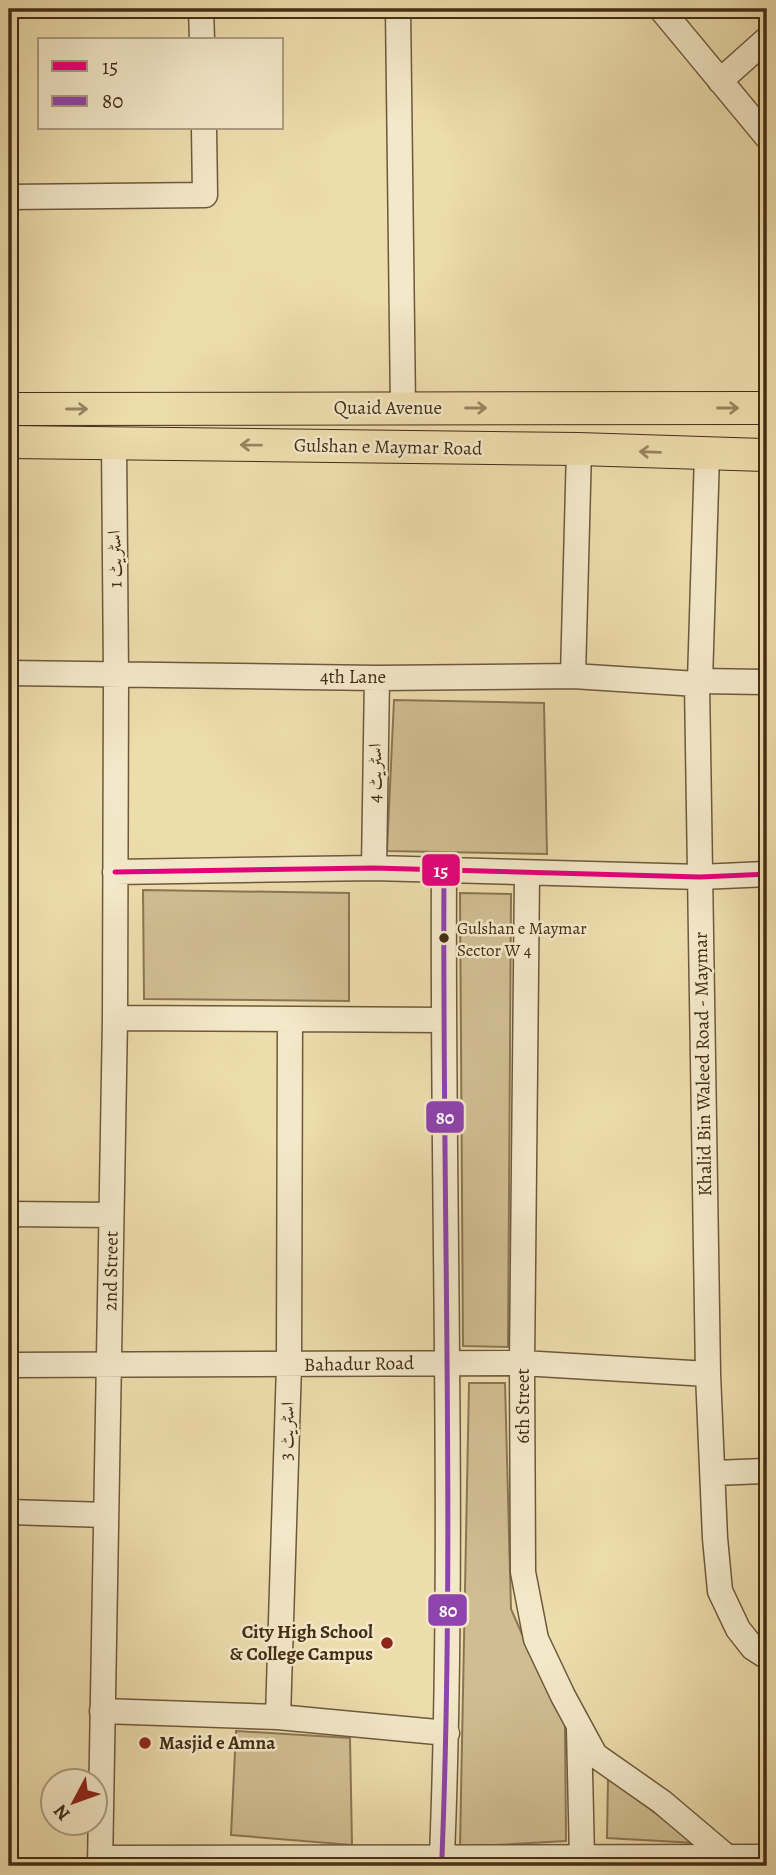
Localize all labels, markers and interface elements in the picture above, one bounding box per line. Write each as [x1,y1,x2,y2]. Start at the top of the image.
legend [38,38,284,130]
text: 15 [102,53,118,81]
text: 80 [102,87,123,115]
street label: Quaid Avenue [334,395,442,421]
one-way arrow [464,401,487,415]
one-way arrow [716,401,739,415]
one-way arrow [65,402,88,415]
street label: Gulshan e Maymar Road [294,432,483,462]
one-way arrow [240,438,263,452]
one-way arrow [639,446,662,459]
street label: اسٹریٹ 1 [102,530,128,588]
street label: 4th Lane [320,664,386,690]
street label: اسٹریٹ 4 [361,743,389,803]
line badge: 15 [421,853,461,887]
text: 15 [434,858,448,884]
place label: Gulshan e Maymar Sector W 4 [457,917,587,962]
marker: Gulshan e Maymar Sector W 4 [437,931,451,945]
street label: Khalid Bin Waleed Road - Maymar [688,931,718,1197]
line badge: 80 [425,1100,465,1134]
text: 80 [436,1105,455,1131]
street label: 2nd Street [97,1231,125,1311]
street label: Bahadur Road [304,1350,415,1378]
street label: 6th Street [510,1368,536,1444]
street label: اسٹریٹ 3 [273,1401,301,1461]
line badge: 80 [427,1593,468,1627]
text: 80 [439,1598,458,1624]
place label: City High School & College Campus [229,1619,373,1667]
marker: City High School & College Campus [379,1635,395,1651]
place label: Masjid e Amna [159,1730,276,1756]
marker: Masjid e Amna [137,1735,153,1751]
north arrow [38,1766,108,1836]
text: N [47,1799,76,1826]

